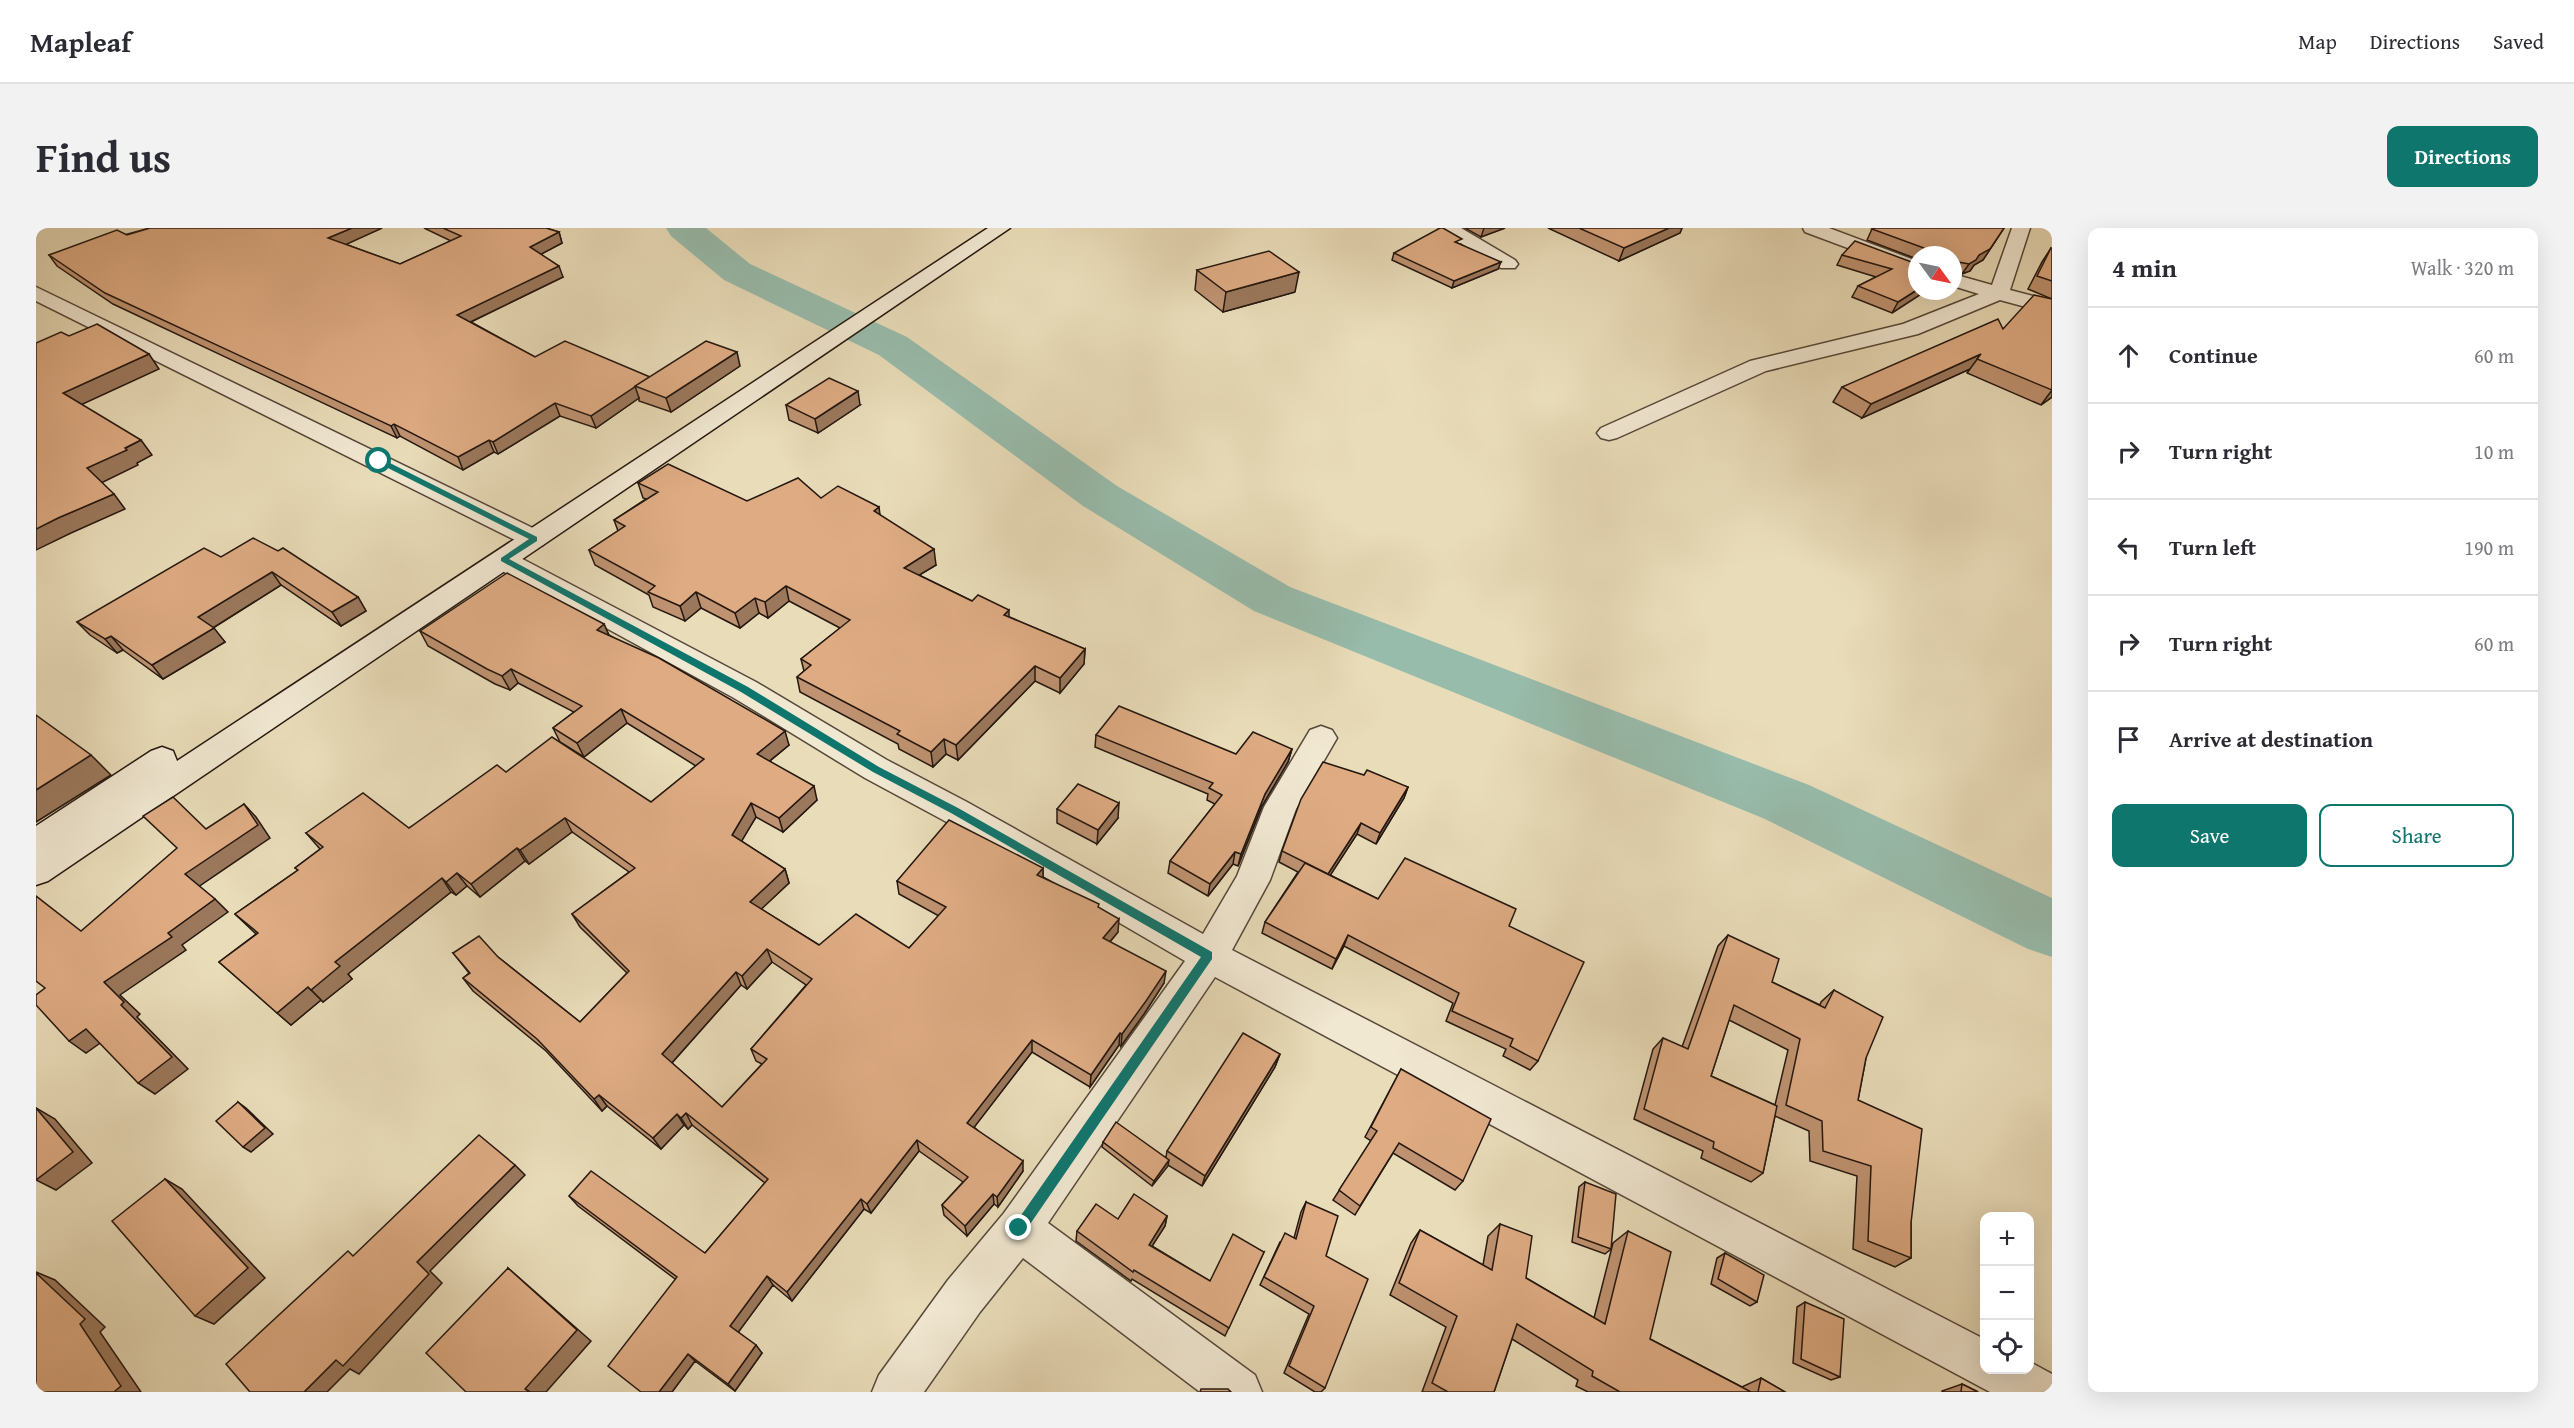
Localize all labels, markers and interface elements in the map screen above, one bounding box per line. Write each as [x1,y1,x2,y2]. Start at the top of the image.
text: Mapleaf [30,21,131,62]
text: Map [2298,26,2337,57]
text: Directions [2370,26,2460,57]
text: Saved [2493,26,2544,57]
text: Find us [36,126,171,187]
button: Directions [2387,126,2538,187]
north arrow [1908,246,1962,300]
text: 4 min [2112,248,2177,287]
text: Walk · 320 m [2411,253,2514,282]
icon: ahead [2112,339,2145,372]
text: Continue [2169,339,2258,371]
text: 60 m [2474,341,2514,370]
icon: right [2112,435,2145,468]
text: Turn right [2169,435,2272,467]
text: 10 m [2474,437,2514,466]
route start [365,447,391,473]
icon: left [2112,531,2145,564]
text: Turn left [2169,531,2256,563]
text: 190 m [2464,533,2514,562]
icon: right [2112,627,2145,660]
text: Turn right [2169,627,2272,659]
text: 60 m [2474,629,2514,658]
icon: arrive [2112,723,2145,756]
text: Arrive at destination [2169,723,2373,755]
button: Save [2112,804,2307,867]
button: Share [2319,804,2514,867]
map controls [1980,1212,2034,1374]
button: + [1980,1212,2034,1266]
route end [1005,1214,1031,1240]
button: − [1980,1266,2034,1320]
button: locate [1980,1320,2034,1374]

